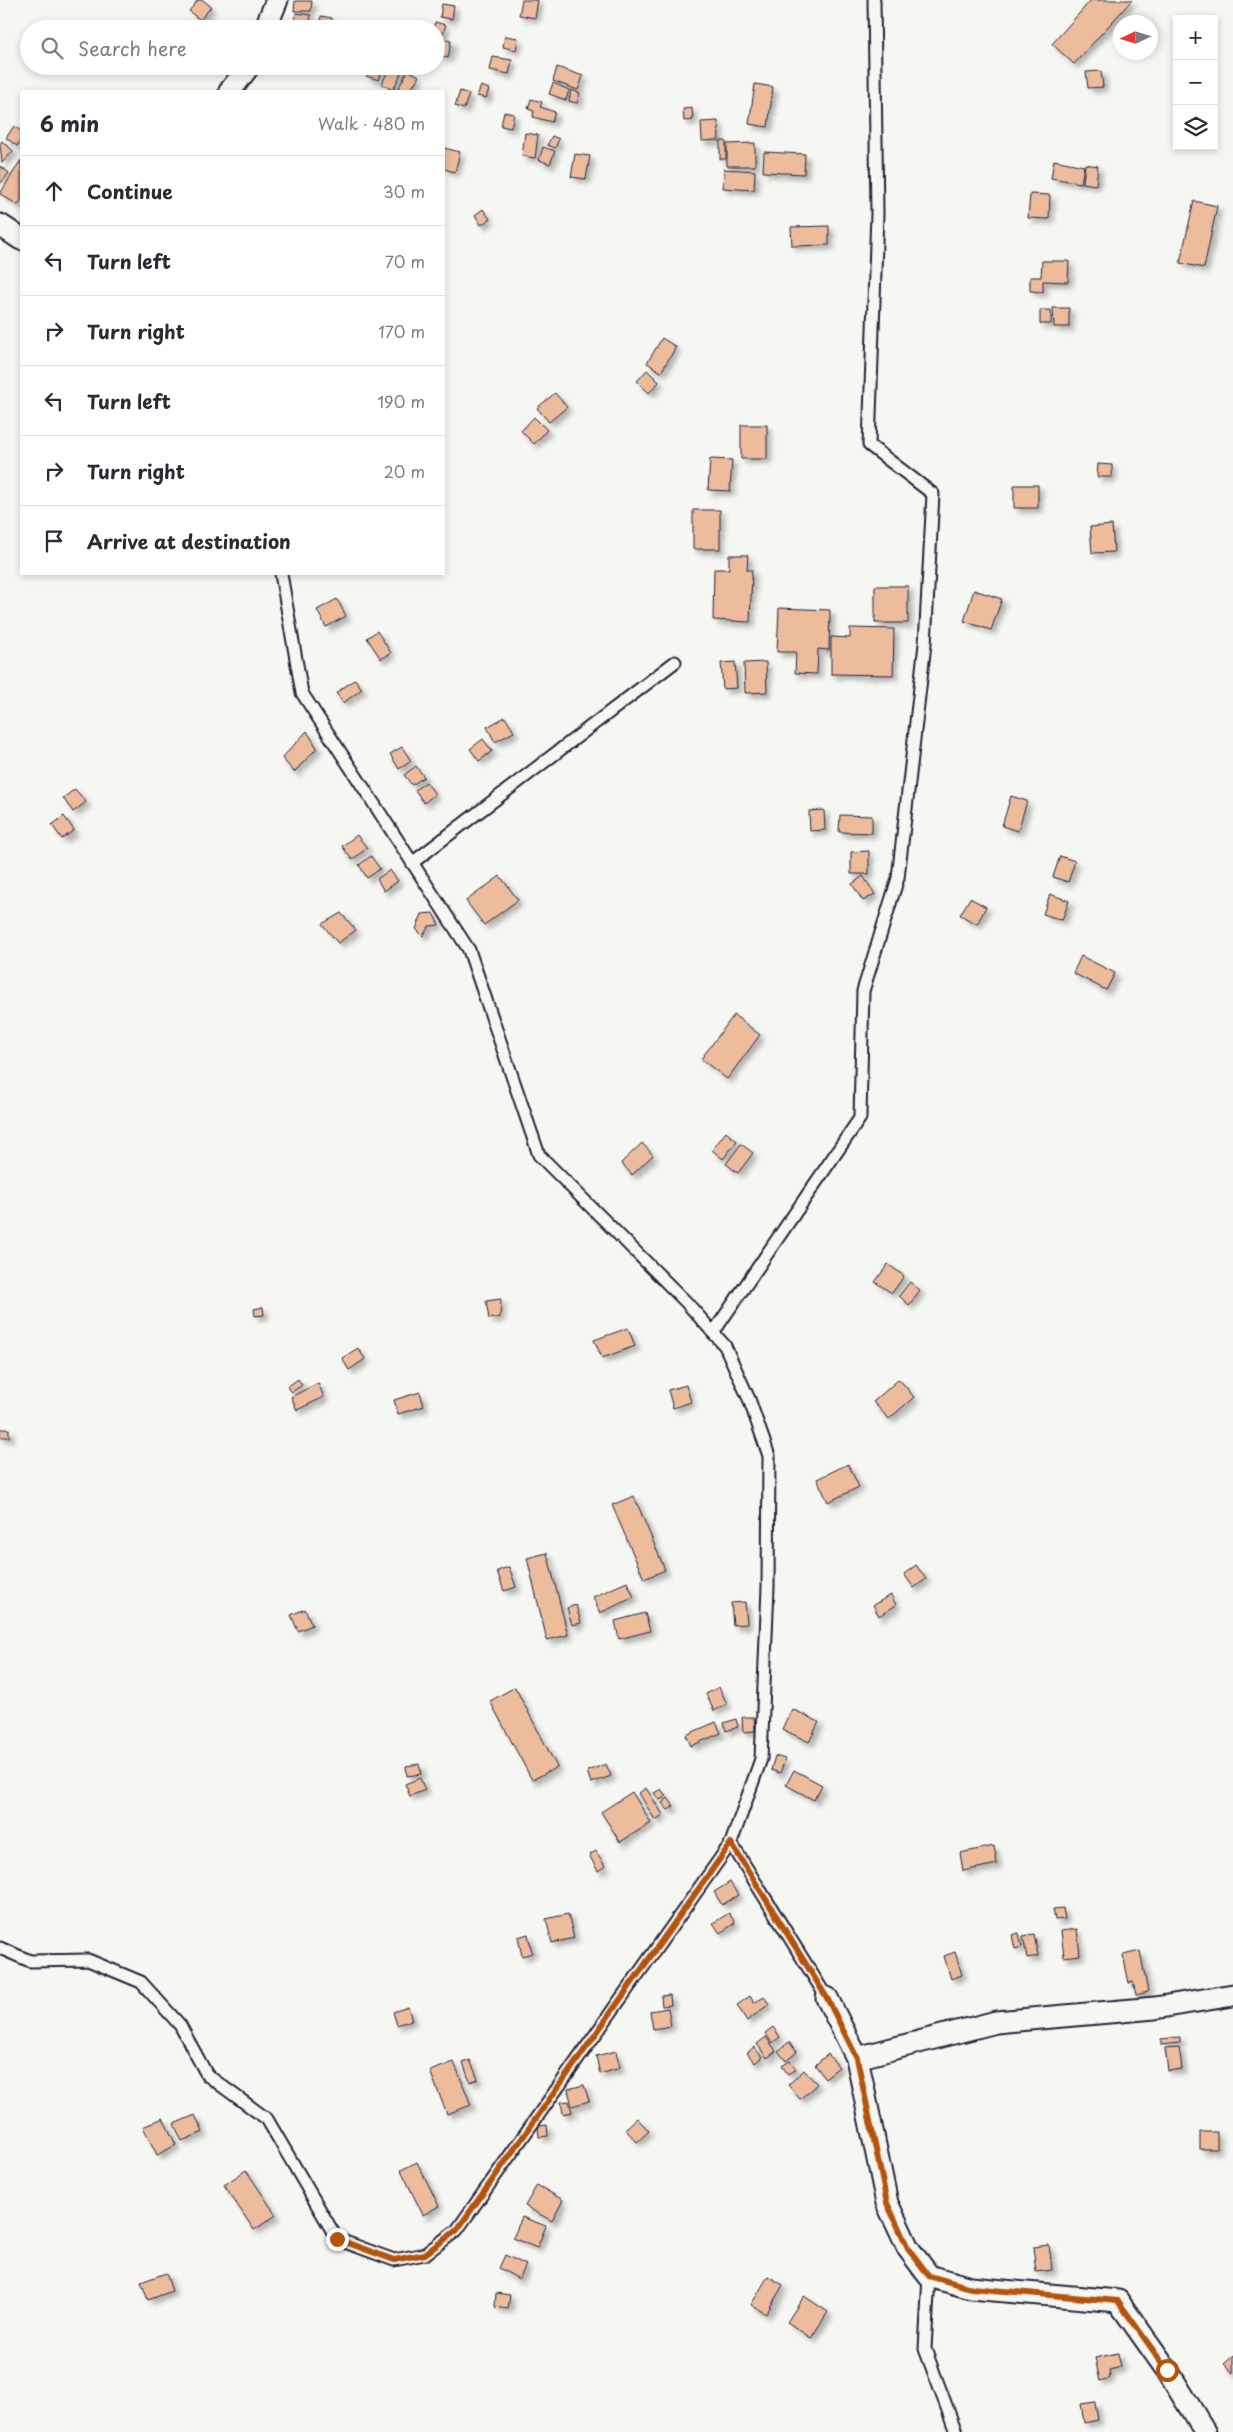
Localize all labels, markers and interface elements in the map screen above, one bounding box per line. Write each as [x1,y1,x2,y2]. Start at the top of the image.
north arrow [1113,15,1158,60]
map controls [1173,15,1218,150]
button: + [1173,15,1218,60]
search box [20,20,445,75]
icon: search [38,34,66,62]
text: Search here [78,34,187,62]
button: − [1173,60,1218,105]
button: layers [1173,105,1218,150]
text: 6 min [40,107,99,139]
text: Walk · 480 m [318,111,425,135]
icon: ahead [40,177,68,205]
text: Continue [87,177,173,205]
text: 30 m [383,179,425,203]
icon: left [40,247,68,275]
text: Turn left [87,247,171,275]
text: 70 m [385,249,425,273]
icon: right [40,317,68,345]
text: Turn right [87,317,185,345]
text: 170 m [379,319,425,343]
icon: left [40,387,68,415]
text: Turn left [87,387,171,415]
text: 190 m [377,389,425,413]
icon: right [40,457,68,485]
text: Turn right [87,457,185,485]
text: 20 m [384,459,425,483]
icon: arrive [40,527,68,555]
text: Arrive at destination [87,527,291,555]
route end [326,2228,349,2251]
route start [1156,2359,1179,2382]

